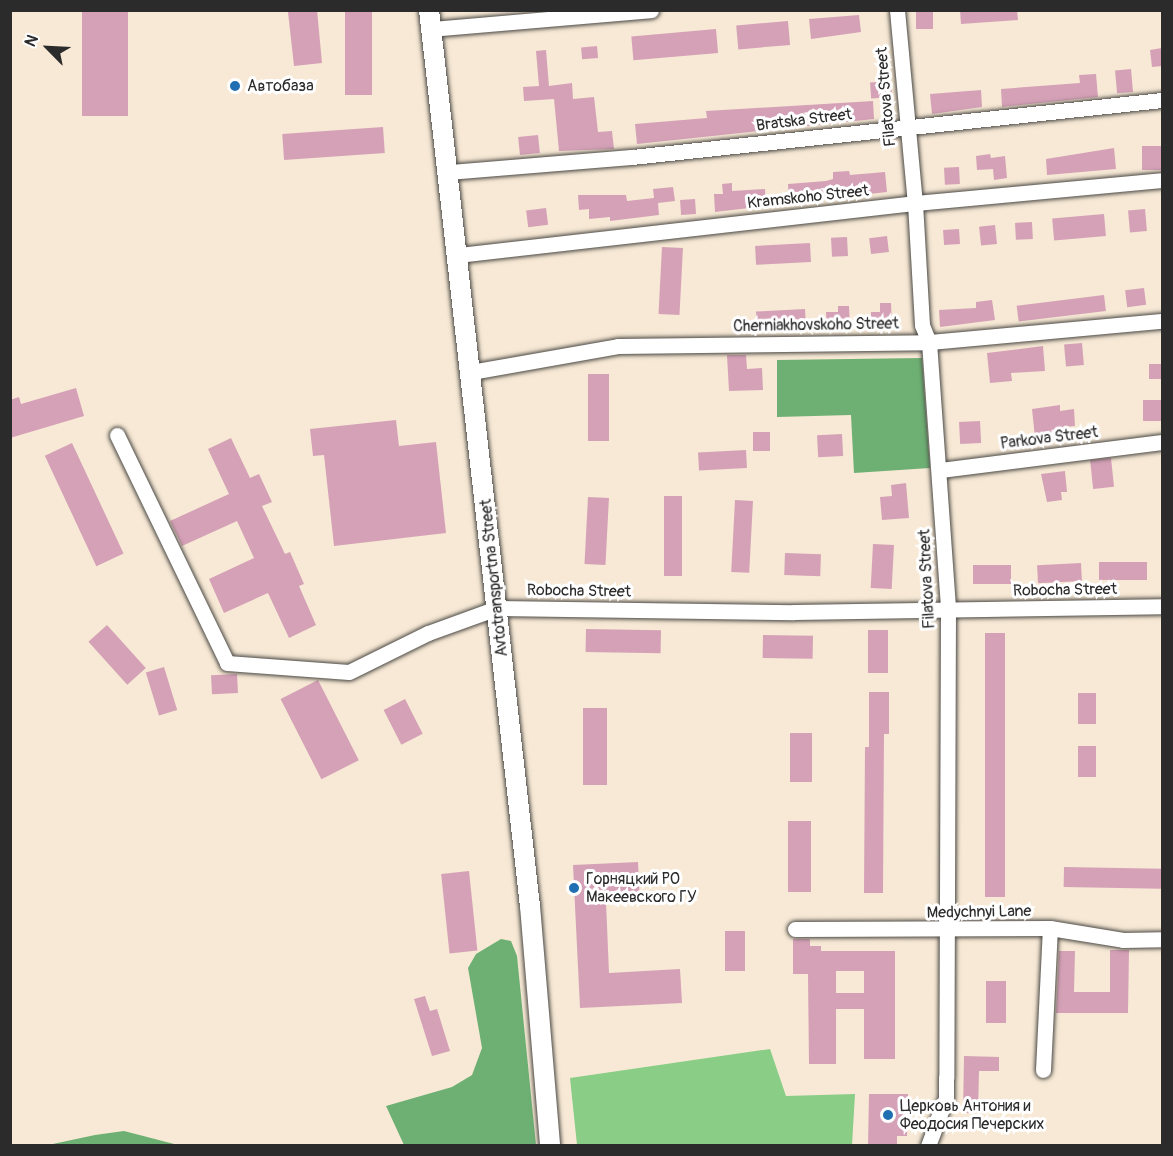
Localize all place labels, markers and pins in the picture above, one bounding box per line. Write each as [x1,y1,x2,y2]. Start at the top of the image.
place label: Автобаза [247,76,314,96]
marker: Автобаза [228,79,242,93]
place label: Горняцкий РО Макеевского ГУ [586,869,697,907]
marker: Горняцкий РО Макеевского ГУ [567,881,581,895]
place label: Церковь Антония и Феодосия Печерских [900,1096,1044,1134]
marker: Церковь Антония и Феодосия Печерских [881,1108,895,1122]

